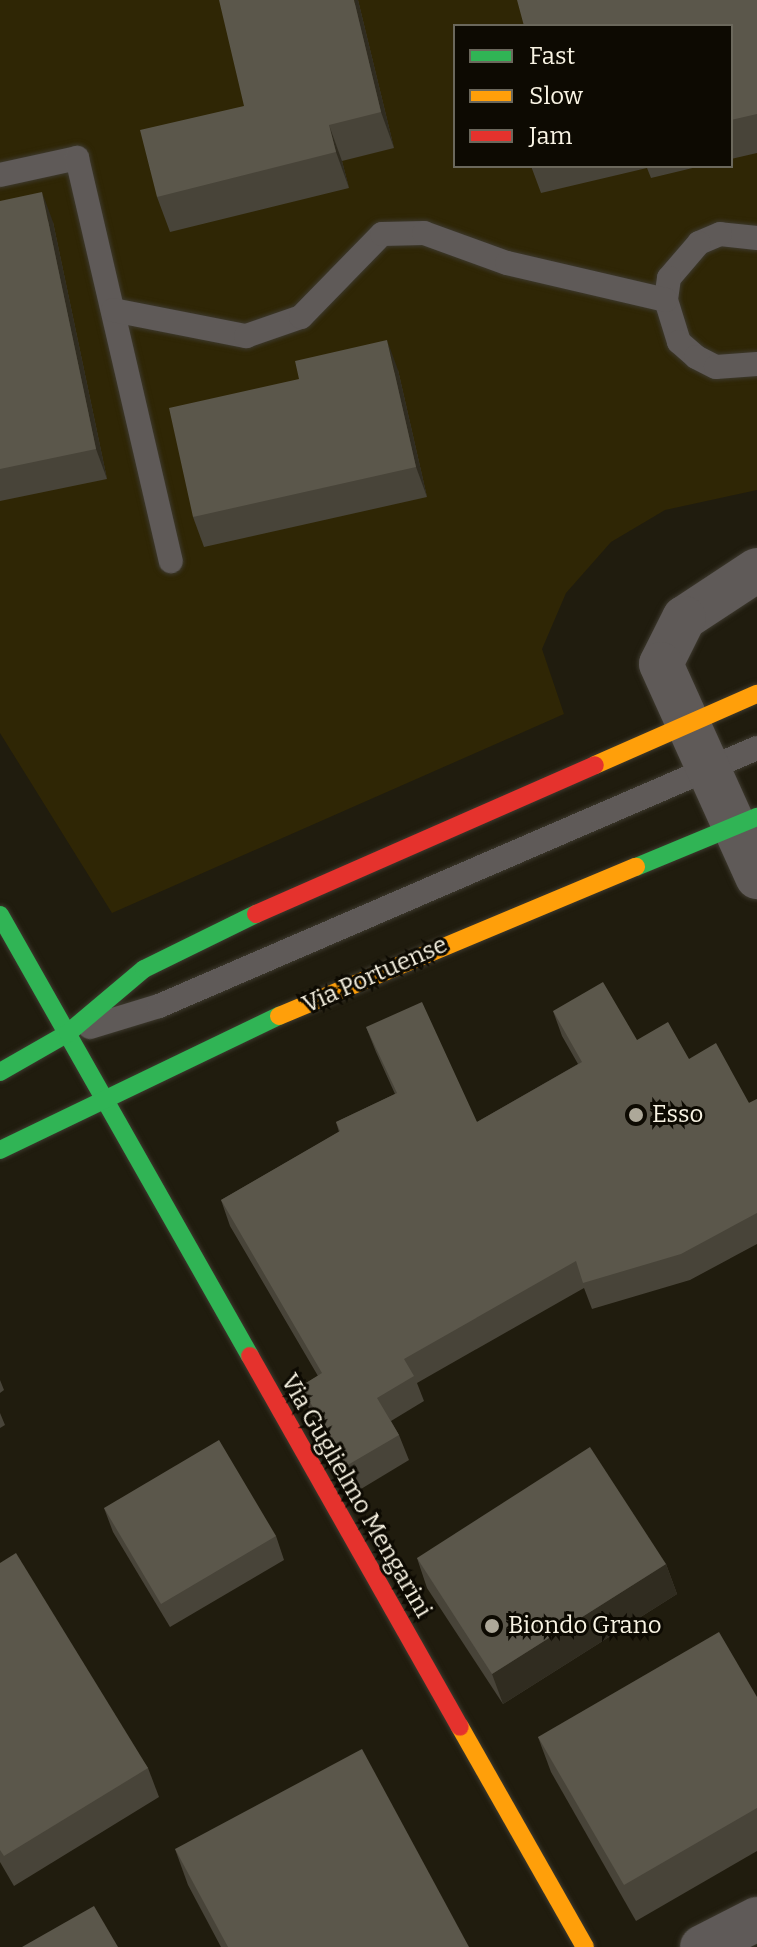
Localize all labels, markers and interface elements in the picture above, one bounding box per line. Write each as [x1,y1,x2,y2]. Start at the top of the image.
legend [453,24,733,168]
text: Fast [529,42,575,70]
text: Slow [529,82,583,110]
text: Jam [529,122,572,150]
street label: Via Portuense [298,930,452,1020]
place label: Esso [652,1101,703,1129]
marker: Esso [627,1106,645,1124]
street label: Via Guglielmo Mengarini [274,1369,438,1623]
place label: Biondo Grano [508,1612,662,1640]
marker: Biondo Grano [483,1617,501,1635]

